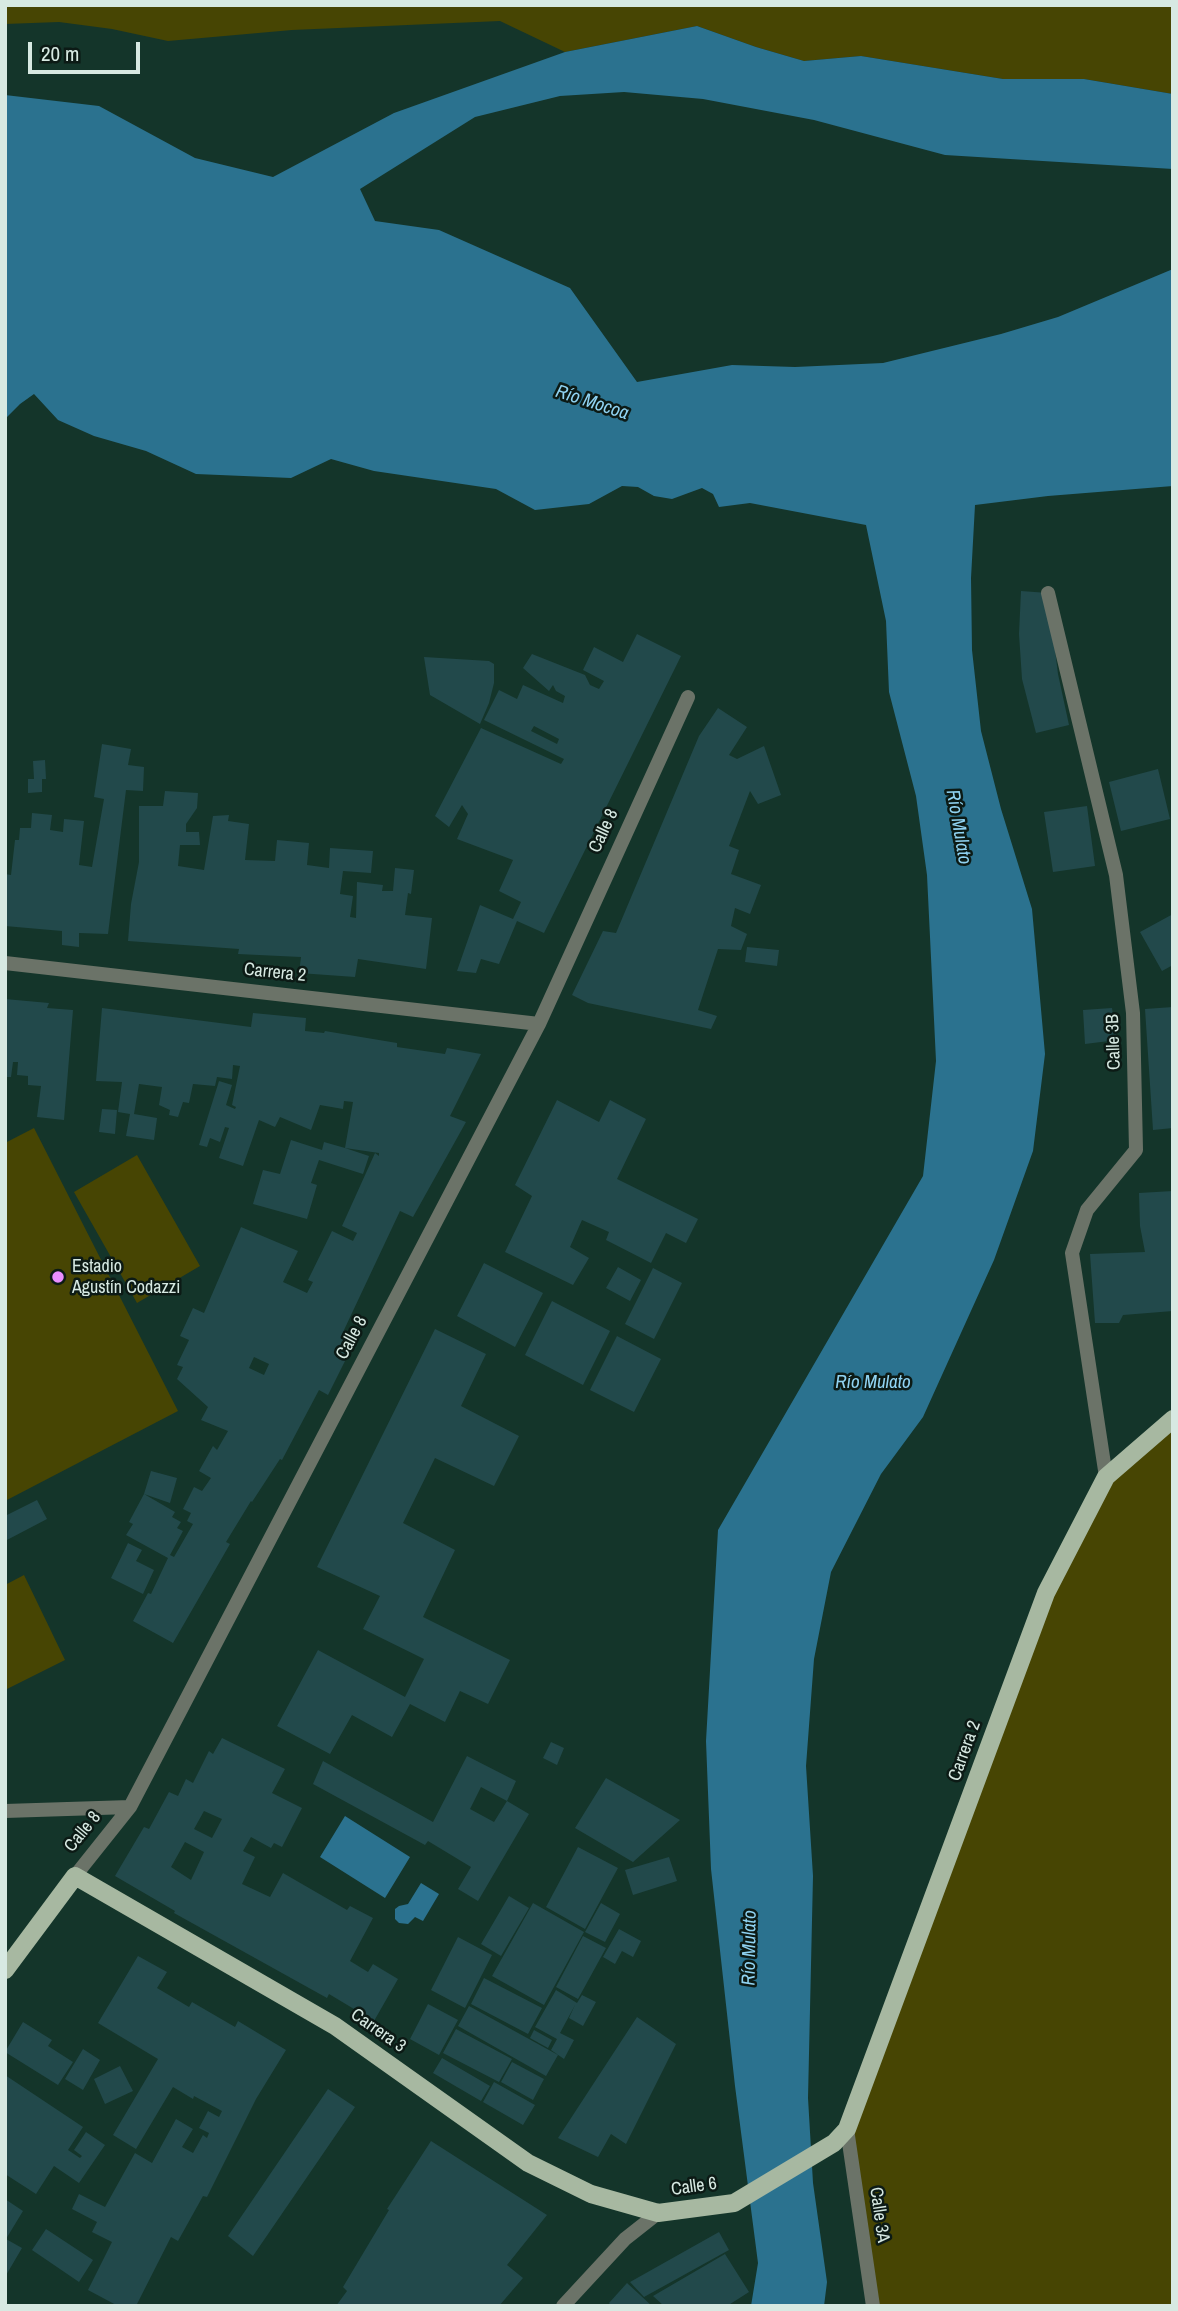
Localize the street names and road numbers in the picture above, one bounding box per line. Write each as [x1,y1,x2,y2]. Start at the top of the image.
street label: Calle 8 [585,806,623,856]
street label: Carrera 2 [243,959,307,987]
street label: Calle 3B [1102,1014,1126,1070]
street label: Calle 8 [332,1313,372,1363]
street label: Carrera 2 [944,1718,986,1784]
street label: Calle 8 [60,1807,106,1857]
street label: Carrera 3 [346,2004,410,2058]
street label: Calle 6 [670,2173,718,2201]
street label: Calle 3A [864,2186,894,2244]

